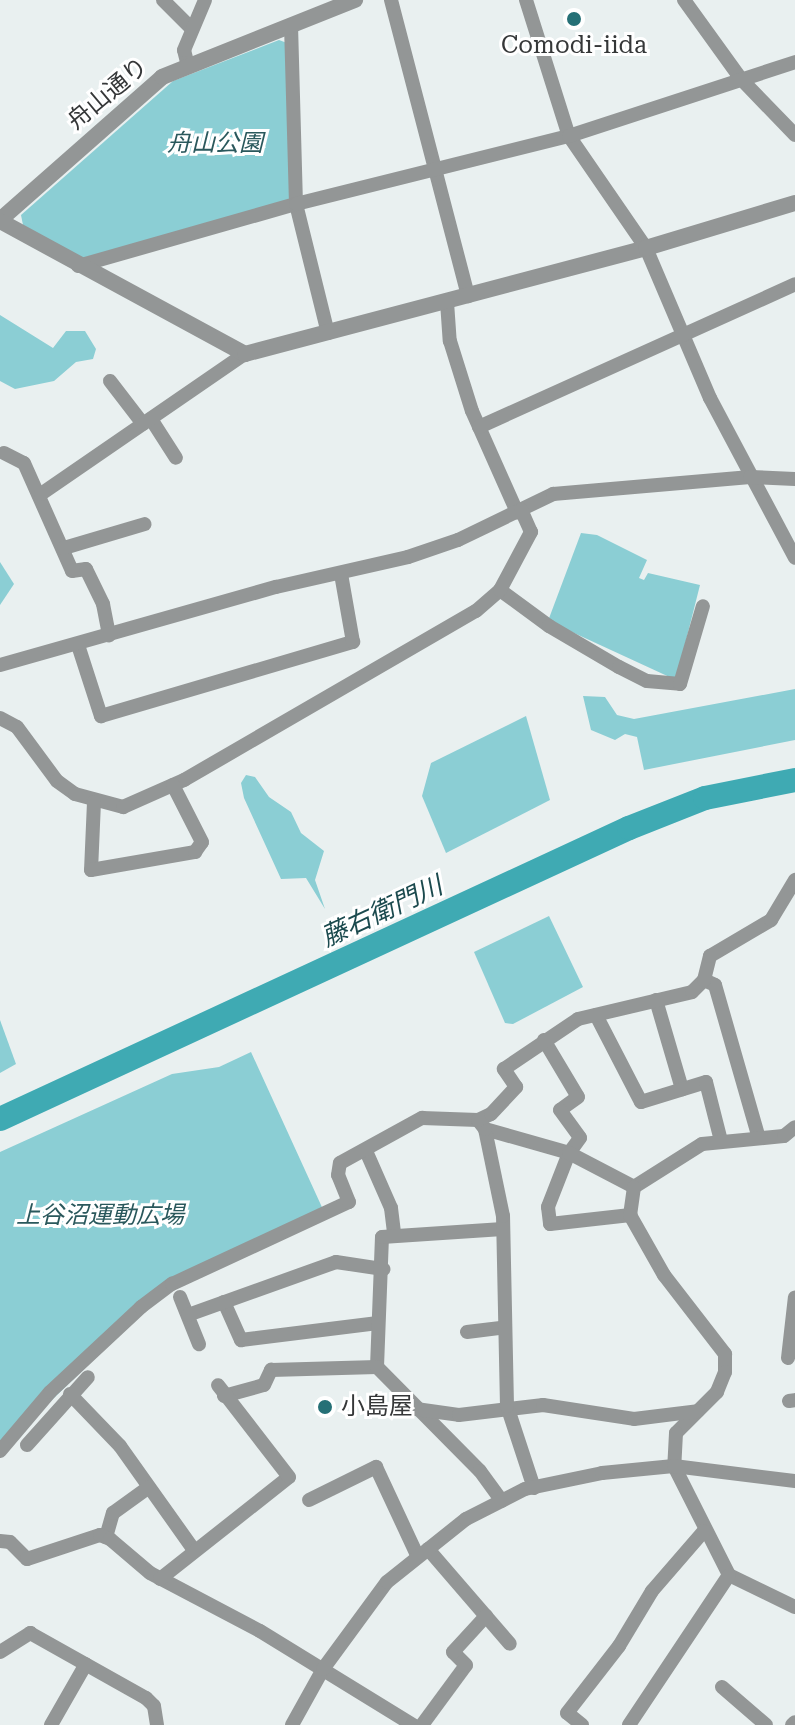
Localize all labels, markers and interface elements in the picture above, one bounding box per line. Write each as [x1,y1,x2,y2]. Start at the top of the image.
marker: Comodi-iida [565,10,583,28]
place label: Comodi-iida [501,32,647,60]
street label: 舟山通り [62,52,154,136]
park label: 舟山公園 [167,130,263,158]
water label: 藤右衛門川 [316,870,448,954]
park label: 上谷沼運動広場 [16,1202,184,1230]
place label: 小島屋 [341,1393,413,1421]
marker: 小島屋 [316,1398,334,1416]

